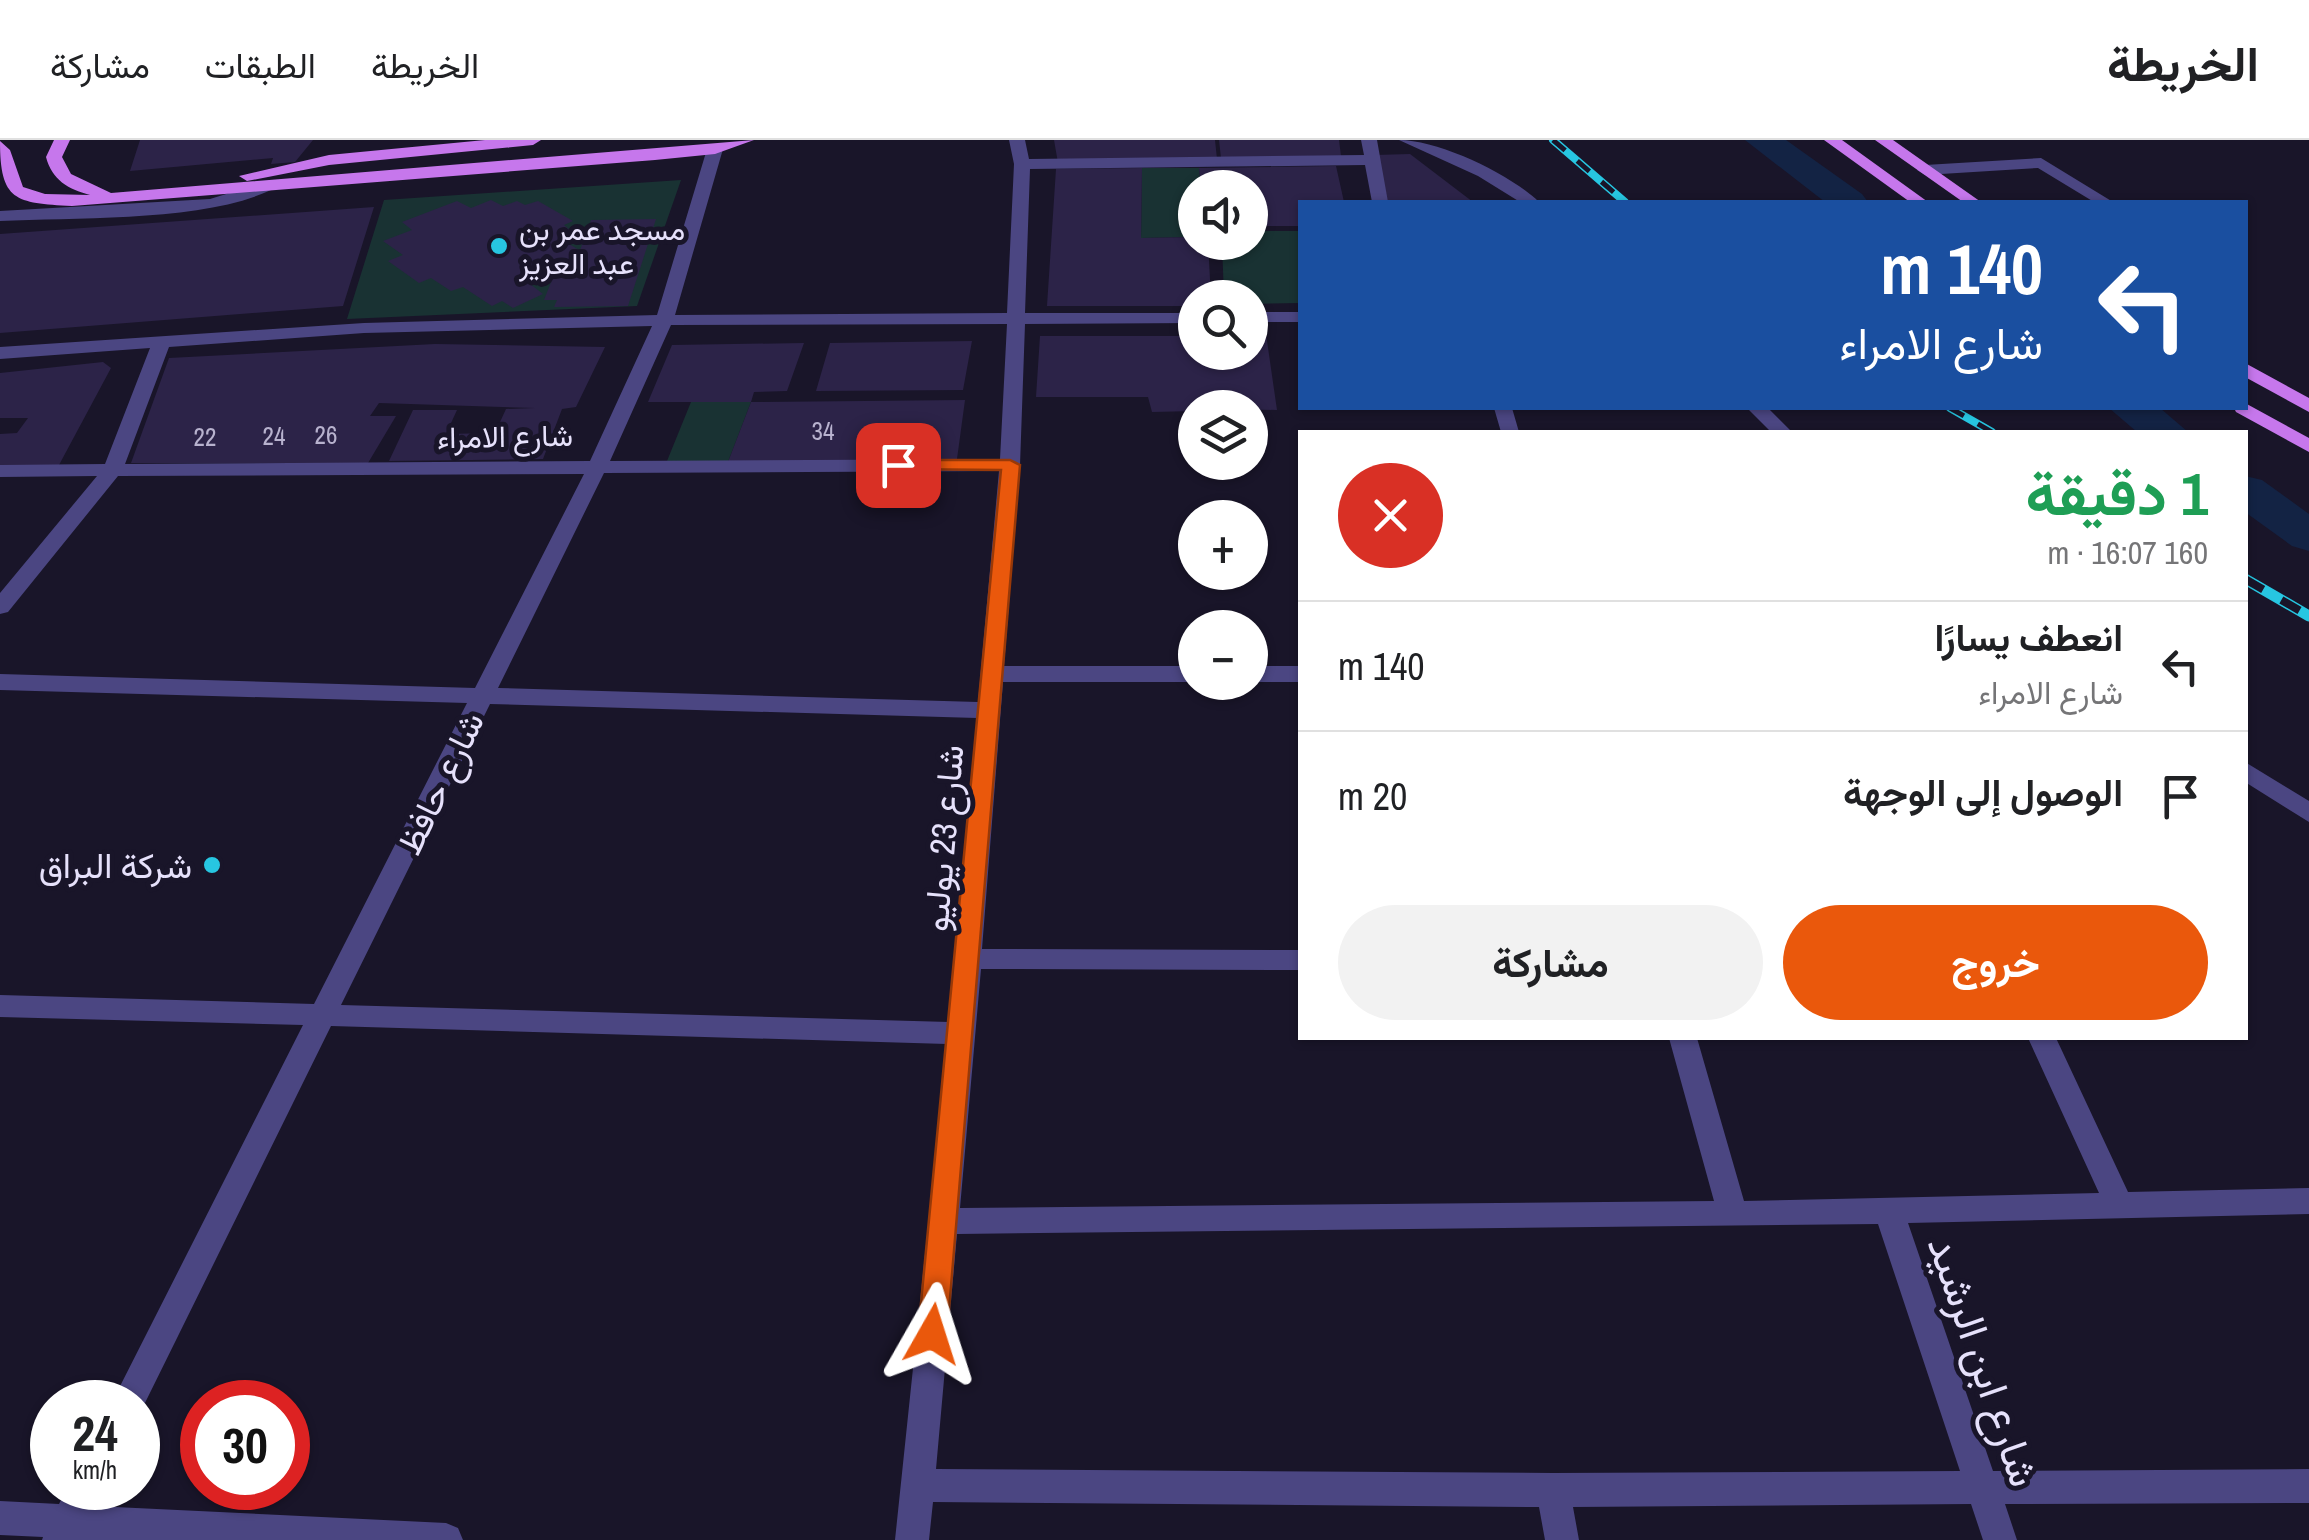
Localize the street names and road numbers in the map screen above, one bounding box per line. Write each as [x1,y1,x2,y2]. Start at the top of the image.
street label: شارع الامراء [437,415,573,458]
street label: شارع حافظ [385,704,496,863]
street label: شارع 23 يوليو [911,743,976,933]
street label: شارع ابن الرشيد [1914,1228,2053,1494]

